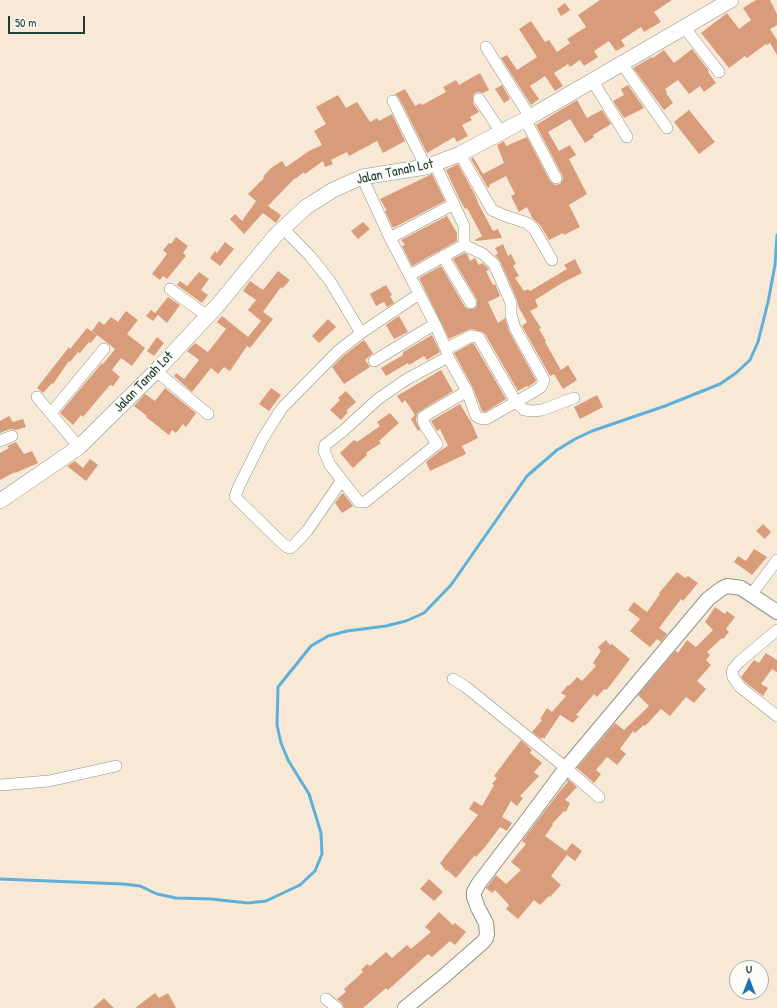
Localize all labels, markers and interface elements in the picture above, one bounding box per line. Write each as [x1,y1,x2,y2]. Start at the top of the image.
scale bar [10,8,87,34]
text: 50 m [15,14,36,31]
street label: Jalan Tanah Lot [355,156,435,188]
street label: Jalan Tanah Lot [111,348,177,416]
north arrow [729,960,769,1000]
text: U [746,962,752,976]

